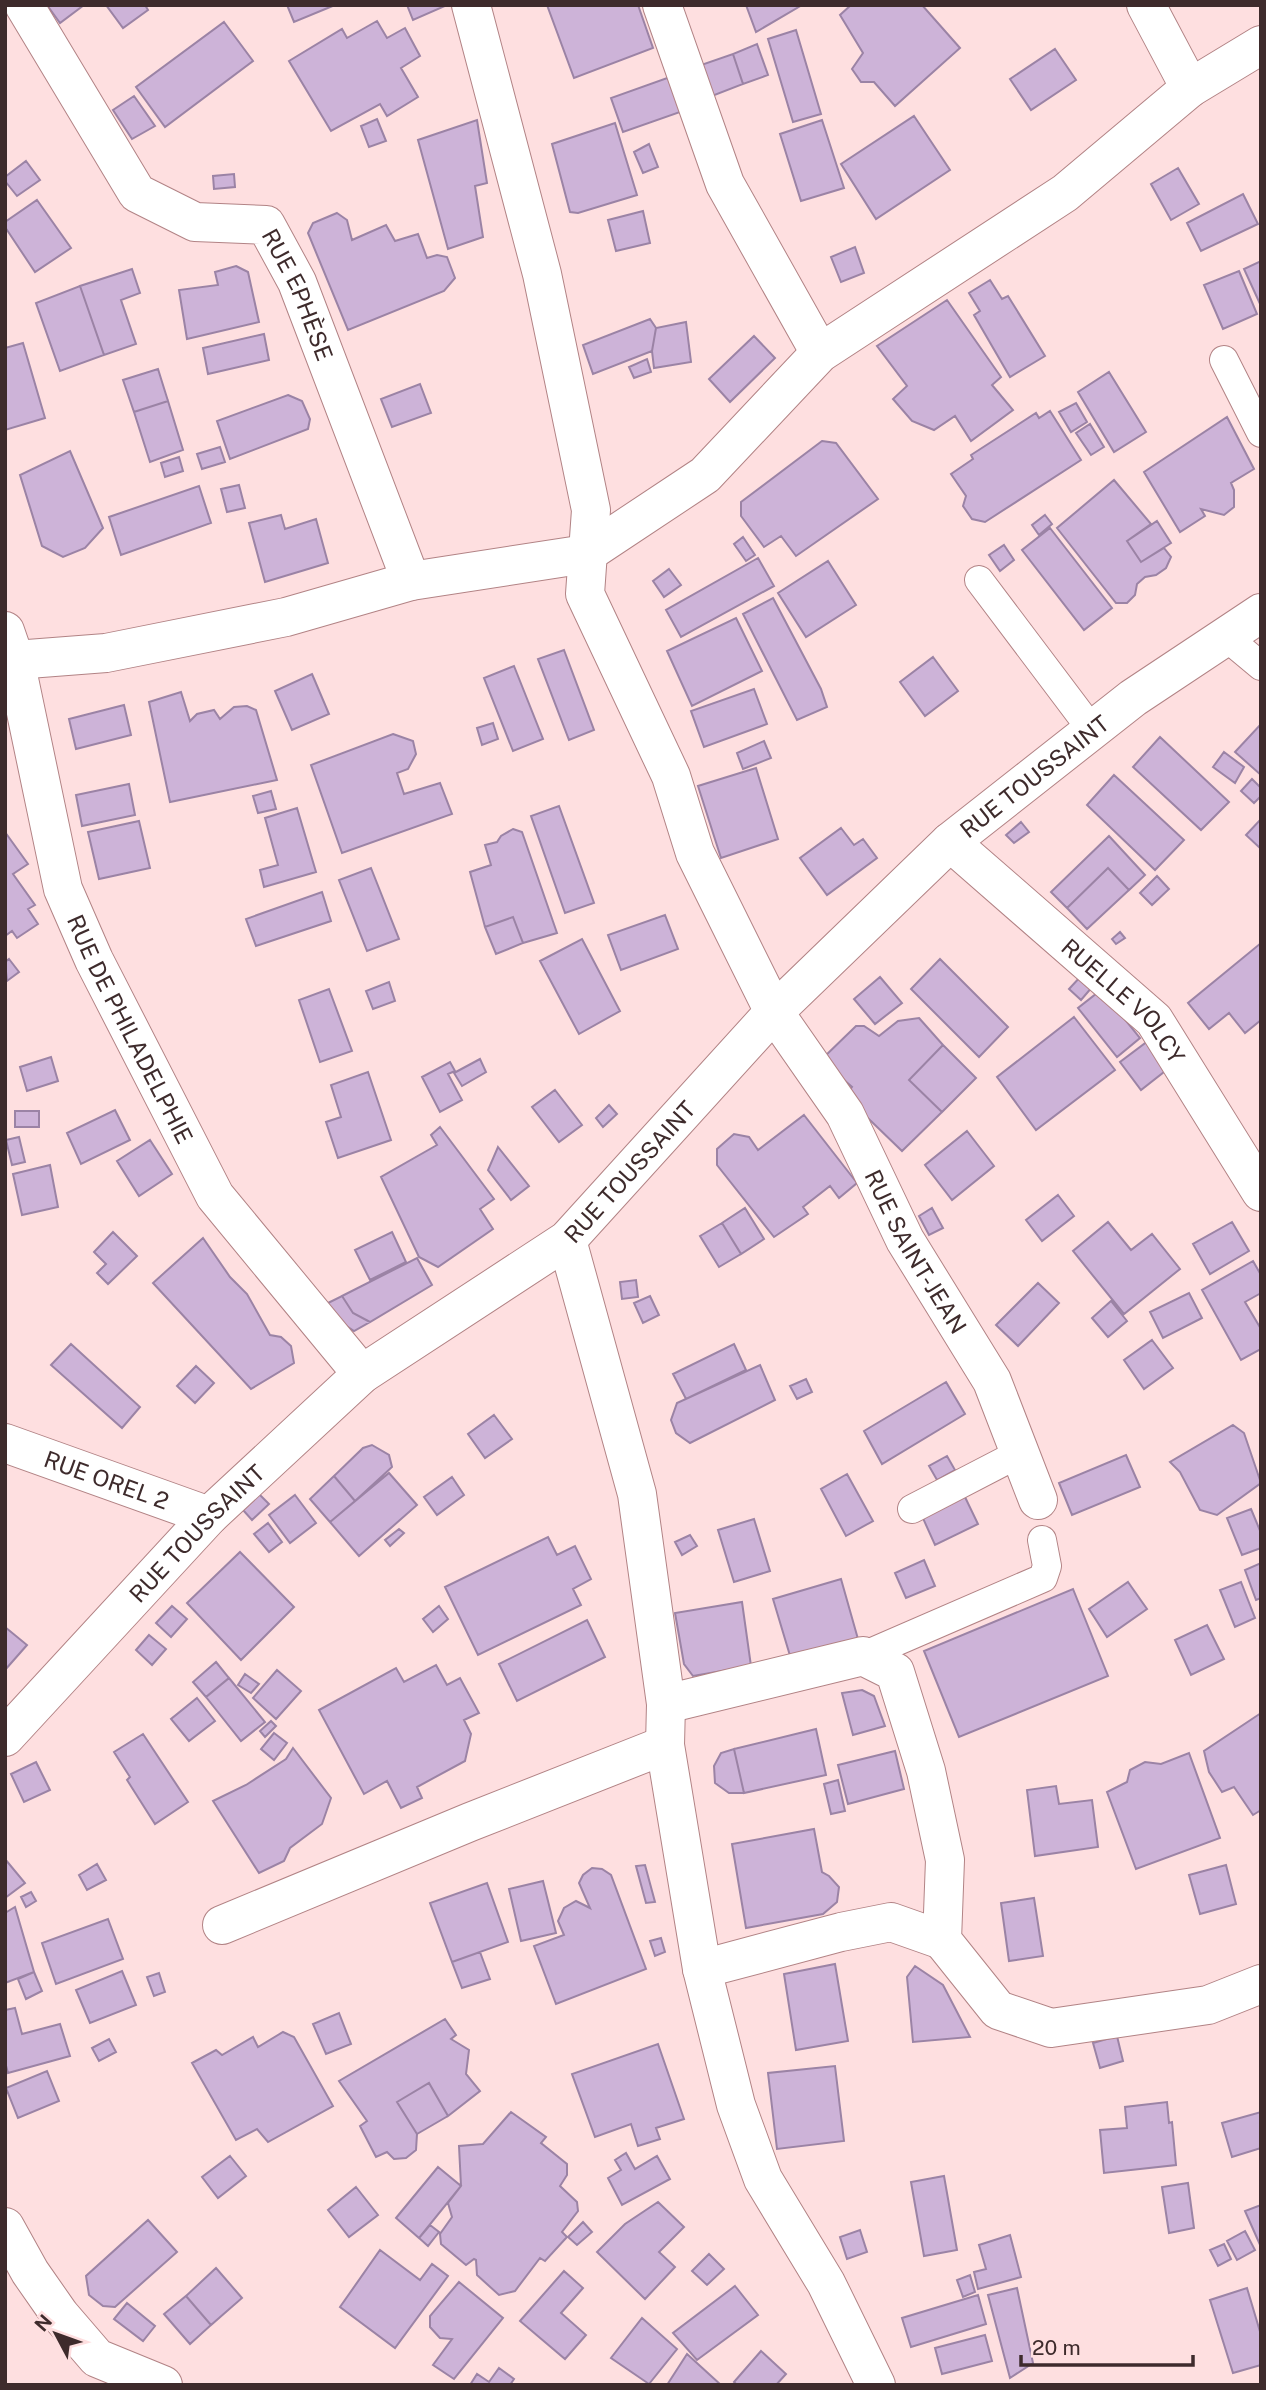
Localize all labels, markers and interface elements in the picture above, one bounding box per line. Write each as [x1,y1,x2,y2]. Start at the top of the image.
street label: RUE EPHÈSE [257,224,339,364]
street label: RUE TOUSSAINT [954,709,1114,843]
street label: RUE DE PHILADELPHIE [62,910,199,1148]
street label: RUELLE VOLCY [1056,932,1191,1068]
street label: RUE TOUSSAINT [558,1095,701,1248]
street label: RUE SAINT-JEAN [860,1165,973,1338]
street label: RUE OREL 2 [41,1445,173,1514]
street label: RUE TOUSSAINT [123,1458,270,1607]
north arrow [21,2299,91,2369]
text: N [30,2310,56,2336]
scale bar [1021,2324,1192,2368]
text: 20 m [1032,2335,1081,2360]

